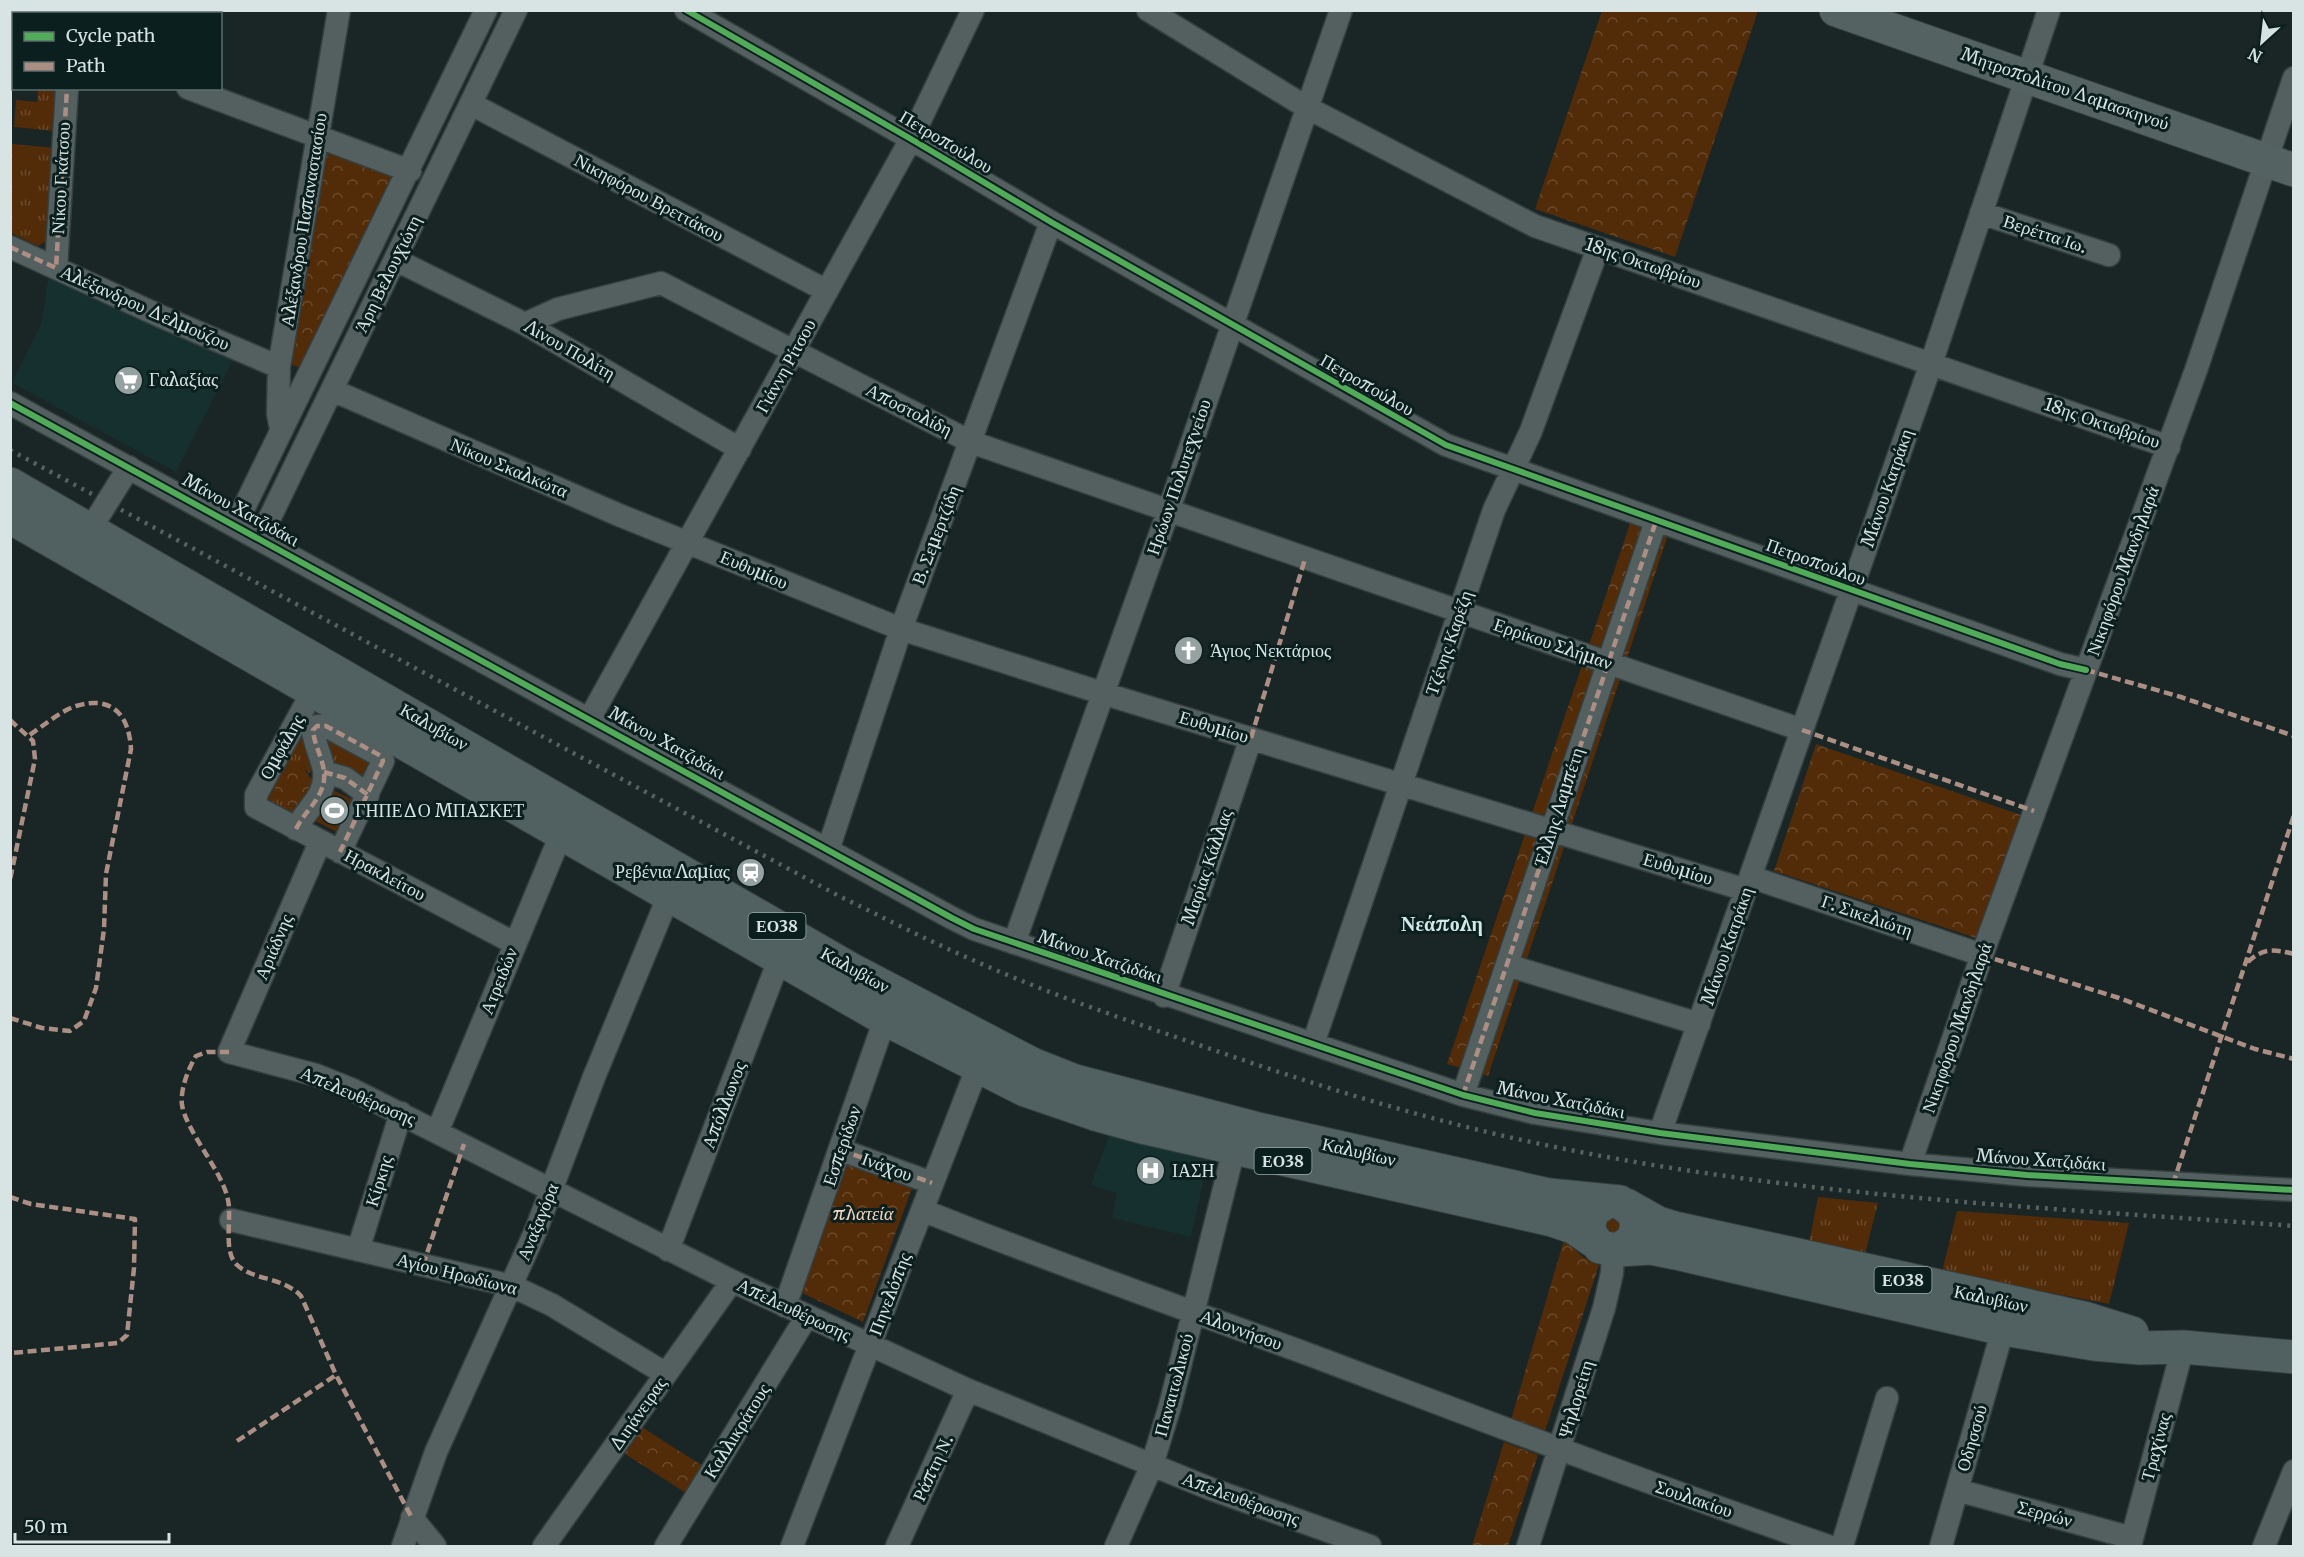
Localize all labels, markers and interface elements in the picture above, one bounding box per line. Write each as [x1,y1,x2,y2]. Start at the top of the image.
legend [12,12,222,90]
north arrow [2232,12,2292,72]
text: Cycle path [66,24,156,47]
street label: Μητροπολίτου Δαμασκηνού [1958,42,2172,135]
text: N [2245,43,2265,67]
text: Path [66,54,106,77]
street label: Πετροπούλου [895,105,997,178]
street label: Αλέξανδρου Παπαναστασίου [275,111,332,329]
street label: Νίκου Γκάτσου [46,121,75,235]
street label: Νικηφόρου Βρεττάκου [571,148,728,247]
street label: Βερέττα Ιω. [2000,209,2090,258]
street label: Άρη Βελουχιώτη [349,211,426,336]
street label: 18ης Οκτωβρίου [1582,232,1704,293]
street label: Αλέξανδρου Δελμούζου [57,260,233,355]
street label: Λίνου Πολίτη [520,314,620,385]
street label: Γιάννη Ρίτσου [750,315,821,417]
street label: Πετροπούλου [1316,348,1418,421]
supermarket icon: Γαλαξίας [112,364,144,396]
place label: Γαλαξίας [149,368,218,391]
street label: Αποστολίδη [862,378,956,441]
street label: 18ης Οκτωβρίου [2041,392,2163,453]
street label: Ηρώων Πολυτεχνείου [1141,396,1216,558]
street label: Μάνου Κατράκη [1856,426,1917,550]
street label: Νίκου Σκαλκώτα [447,432,572,503]
street label: Μάνου Χατζιδάκι [179,468,304,551]
street label: Β. Σεμερτζίδη [906,482,965,588]
street label: Νικηφόρου Μανδηλαρά [2081,483,2164,659]
street label: Πετροπούλου [1763,533,1869,590]
street label: Ευθυμίου [717,545,792,594]
street label: Τζένης Καρέζη [1420,587,1477,698]
street label: Ερρίκου Σλήμαν [1491,612,1615,675]
church icon: Άγιος Νεκτάριος [1173,635,1205,667]
place label: Άγιος Νεκτάριος [1210,639,1331,662]
street label: Καλυβίων [396,698,473,755]
street label: Μάνου Χατζιδάκι [605,701,730,784]
street label: Ευθυμίου [1177,705,1252,748]
street label: Ομφάλης [254,710,309,783]
street label: Έλλης Λαμπέτη [1528,745,1589,870]
sports icon: ΓΗΠΕΔΟ ΜΠΑΣΚΕΤ [318,795,350,827]
place label: ΓΗΠΕΔΟ ΜΠΑΣΚΕΤ [355,799,524,822]
street label: Μαρίας Κάλλας [1176,806,1237,928]
street label: Ηρακλείτου [341,844,430,906]
street label: Ευθυμίου [1641,847,1716,890]
station icon: Ρεβένια Λαμίας [735,856,767,888]
place label: Ρεβένια Λαμίας [615,860,730,883]
street label: Μάνου Κατράκη [1696,884,1757,1008]
street label: Γ. Σικελιώτη [1818,889,1916,942]
street label: Αριάδνης [249,910,298,983]
district label: Νεάπολη [1401,911,1483,936]
road number: ΕΟ38 [748,913,806,939]
street label: Μάνου Χατζιδάκι [1035,924,1166,989]
street label: Νικηφόρου Μανδηλαρά [1917,939,1997,1116]
street label: Καλυβίων [817,941,894,998]
street label: Ατρειδών [475,944,522,1018]
street label: Απόλλωνος [696,1058,751,1152]
street label: Απελευθέρωσης [297,1061,419,1130]
street label: Μάνου Χατζιδάκι [1495,1076,1627,1123]
street label: Εσπερίδων [817,1103,866,1189]
street label: Καλυβίων [1320,1132,1398,1171]
street label: Μάνου Χατζιδάκι [1975,1143,2107,1176]
street label: Ινάχου [859,1147,916,1186]
road number: ΕΟ38 [1254,1148,1312,1174]
street label: Κίρκης [360,1152,397,1209]
hospital icon: ΙΑΣΗ [1135,1155,1167,1187]
place label: ΙΑΣΗ [1172,1159,1214,1182]
street label: Αναξαγόρα [512,1179,564,1264]
park label: πλατεία [832,1202,894,1225]
street label: Αγίου Ηρωδίωνα [395,1247,520,1300]
street label: Πηνελόπης [863,1249,916,1338]
road number: ΕΟ38 [1874,1267,1932,1293]
street label: Απελευθέρωσης [733,1273,855,1346]
street label: Καλυβίων [1952,1279,2030,1318]
street label: Αλοννήσου [1197,1304,1285,1355]
street label: Παναιτωλικού [1149,1331,1198,1439]
street label: Ψηλορείτη [1553,1357,1598,1441]
street label: Διηάνειρας [604,1372,671,1455]
street label: Καλλικράτους [698,1379,775,1482]
street label: Οδησσού [1951,1402,1992,1474]
street label: Τραχίνας [2135,1410,2176,1483]
street label: Ράπτη Ν. [907,1431,958,1505]
street label: Απελευθέρωσης [1179,1467,1303,1530]
street label: Σουλακίου [1653,1475,1736,1522]
street label: Σερρών [2015,1495,2075,1532]
scale bar [15,1506,170,1544]
text: 50 m [24,1515,68,1538]

